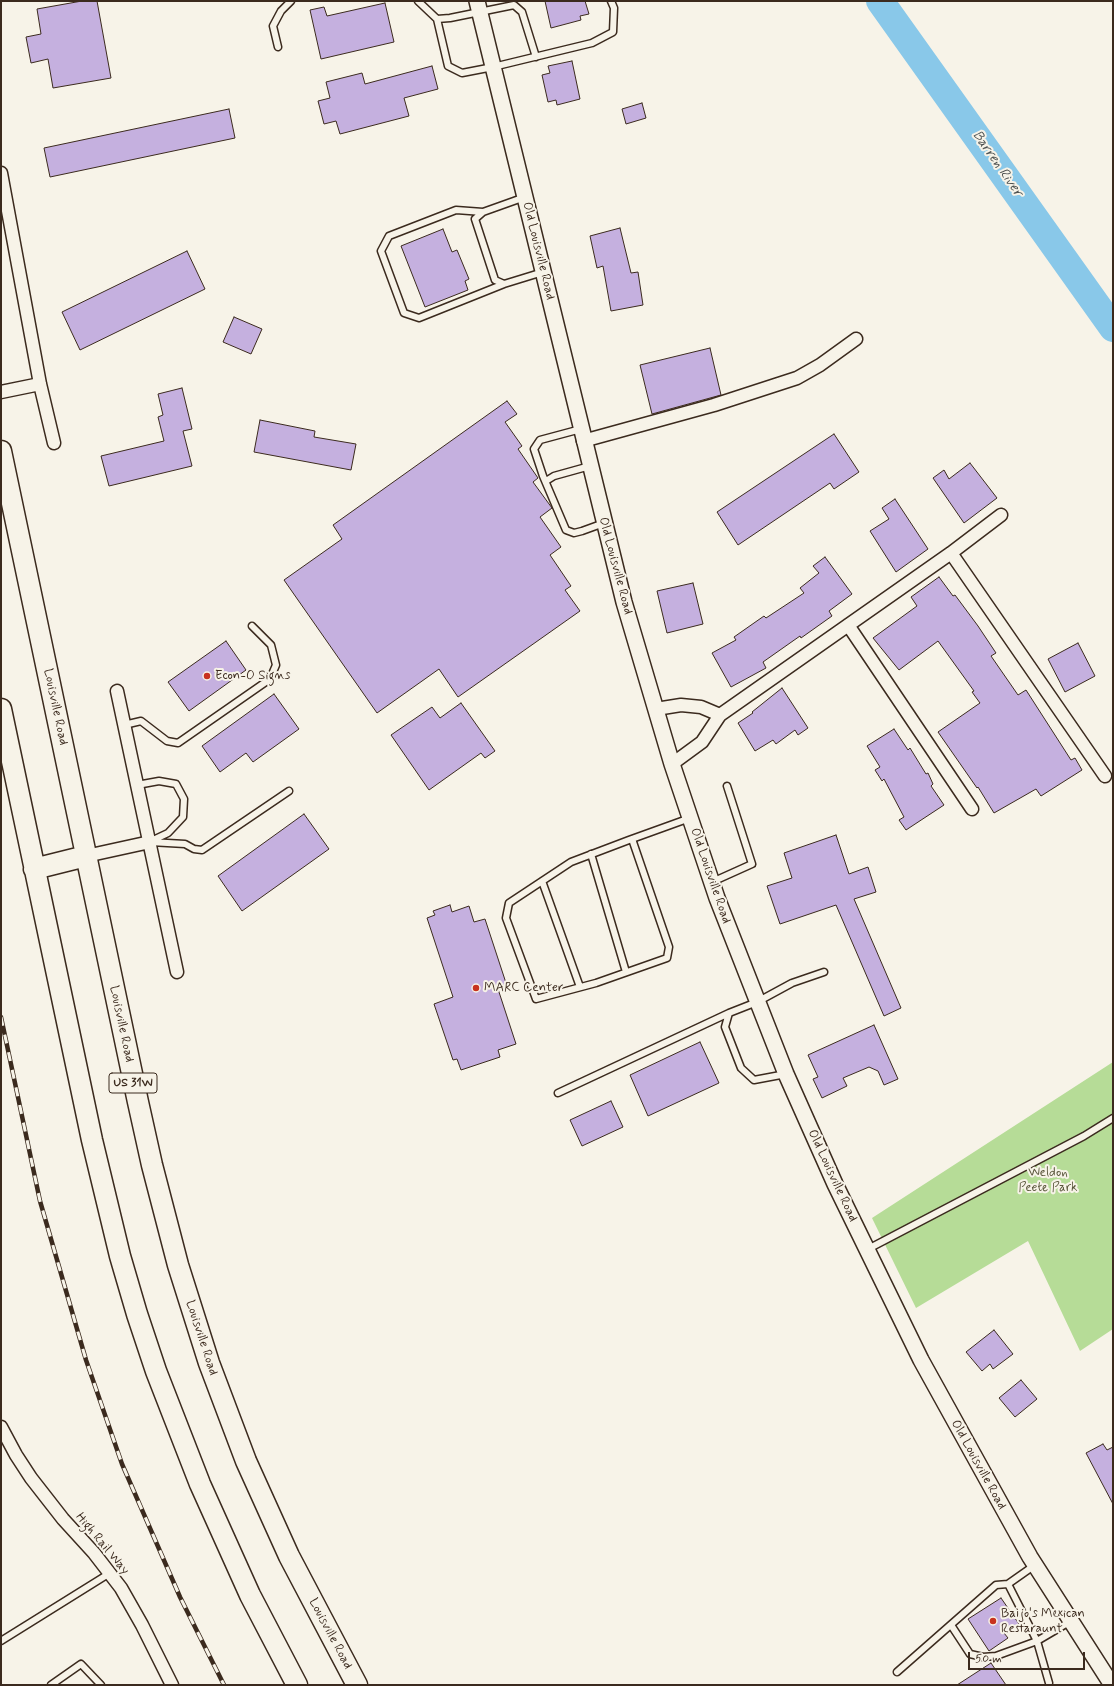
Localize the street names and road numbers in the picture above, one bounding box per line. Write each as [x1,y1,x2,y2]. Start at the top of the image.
street label: Old Louisville Road [518,201,558,301]
street label: Old Louisville Road [595,516,635,616]
street label: Louisville Road [39,667,71,747]
street label: Old Louisville Road [686,826,734,926]
street label: Louisville Road [105,984,137,1064]
road number: US 31W [109,1073,157,1093]
street label: Old Louisville Road [804,1127,860,1225]
street label: Louisville Road [182,1298,220,1378]
street label: Old Louisville Road [947,1417,1009,1513]
street label: High Rail Way [72,1510,132,1578]
street label: Louisville Road [305,1596,355,1672]

